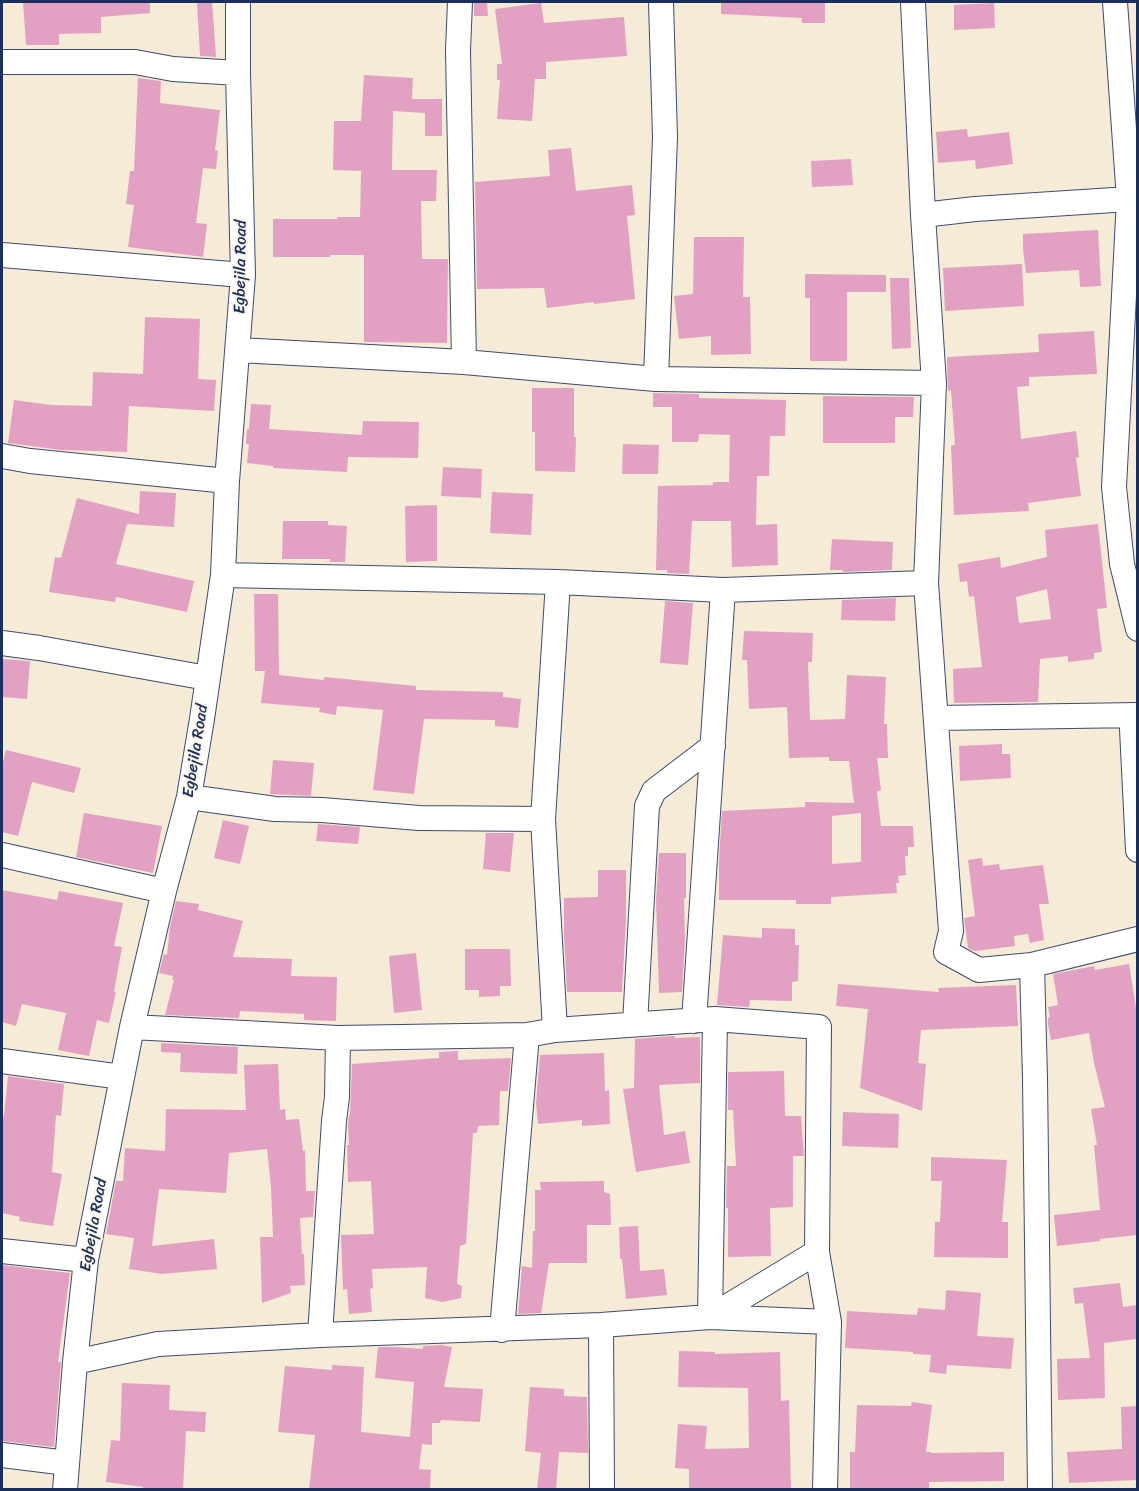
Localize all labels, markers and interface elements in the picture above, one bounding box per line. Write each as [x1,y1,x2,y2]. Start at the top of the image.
street label: Egbejila Road [231,220,251,314]
street label: Egbejila Road [179,703,213,799]
street label: Egbejila Road [76,1177,112,1273]

